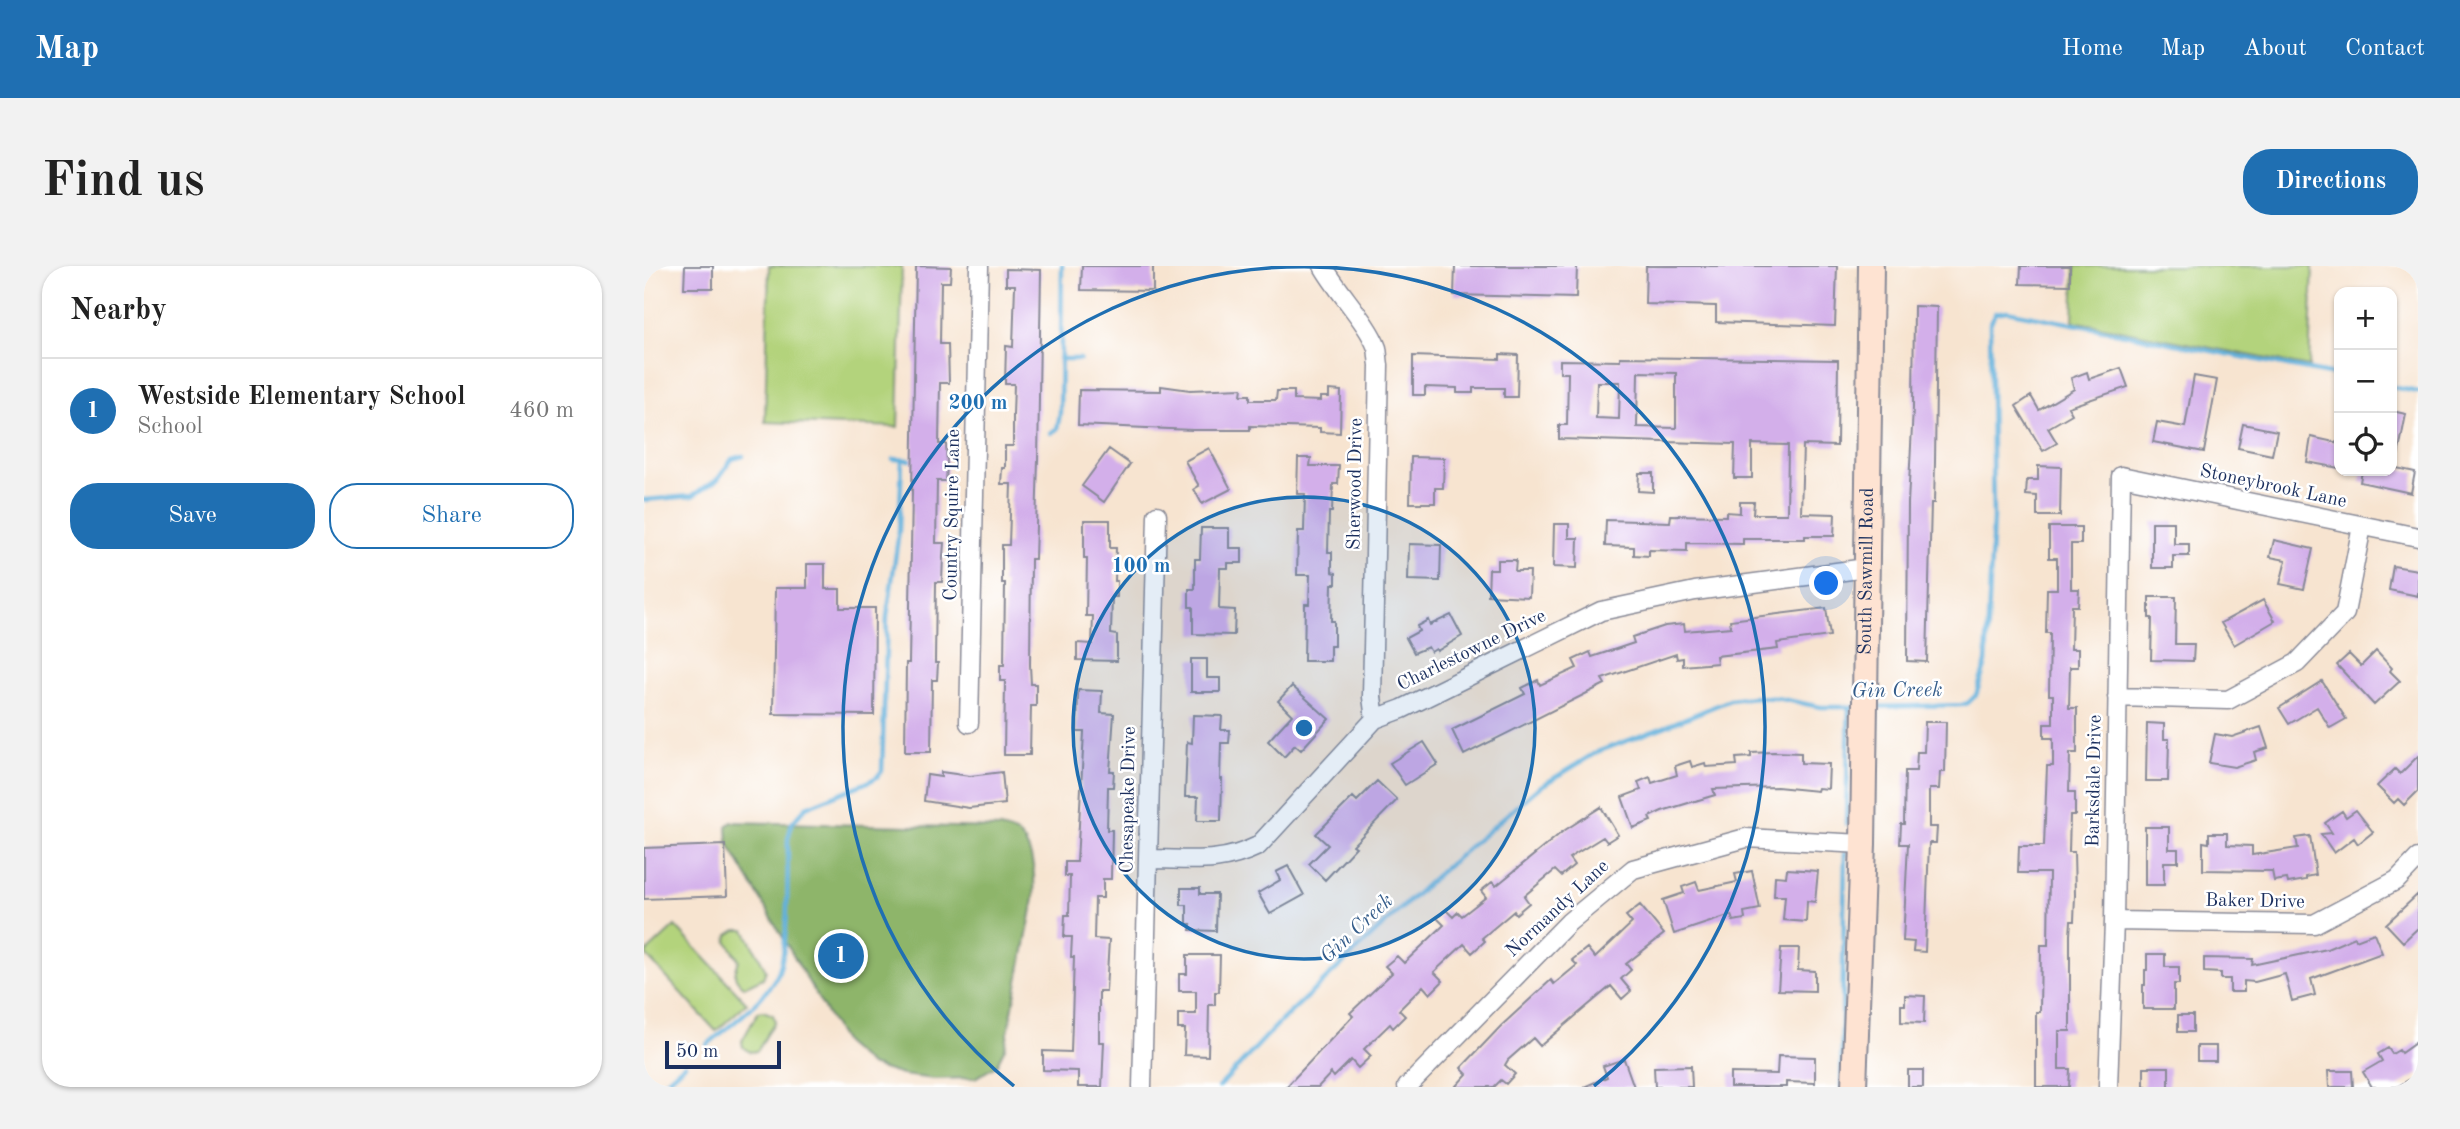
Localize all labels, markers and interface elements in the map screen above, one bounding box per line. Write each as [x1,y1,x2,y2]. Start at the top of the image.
text: Map [35,33,99,66]
text: Home [2062,37,2123,61]
text: Map [2161,37,2205,61]
text: About [2243,37,2307,61]
text: Contact [2345,37,2425,61]
button: Directions [2243,149,2418,215]
text: Find us [42,158,205,207]
map controls [2334,287,2397,476]
button: + [2334,287,2397,350]
text: Nearby [70,296,167,326]
button: − [2334,350,2397,413]
text: Westside Elementary School [137,384,465,410]
text: 200 m [948,393,1008,414]
text: 1 [86,399,100,422]
text: 460 m [509,399,574,422]
button: locate [2334,413,2397,476]
text: School [137,415,203,438]
street label: Sherwood Drive [1345,418,1367,550]
street label: Country Squire Lane [942,429,964,601]
street label: Stoneybrook Lane [2198,462,2348,512]
button: Save [70,483,315,549]
button: Share [329,483,574,549]
street label: South Sawmill Road [1856,487,1877,655]
text: 100 m [1111,556,1171,577]
your location [1809,566,1843,600]
street label: Charlestowne Drive [1395,607,1549,695]
water label: Gin Creek [1851,680,1943,702]
street label: Barksdale Drive [2084,715,2106,847]
centre of rings [1292,716,1316,740]
street label: Chesapeake Drive [1118,726,1140,874]
street label: Normandy Lane [1503,857,1613,961]
water label: Gin Creek [1317,890,1397,968]
street label: Baker Drive [2205,892,2305,912]
pin: 1 [818,930,864,982]
scale bar [665,1038,780,1070]
text: 50 m [676,1043,718,1062]

